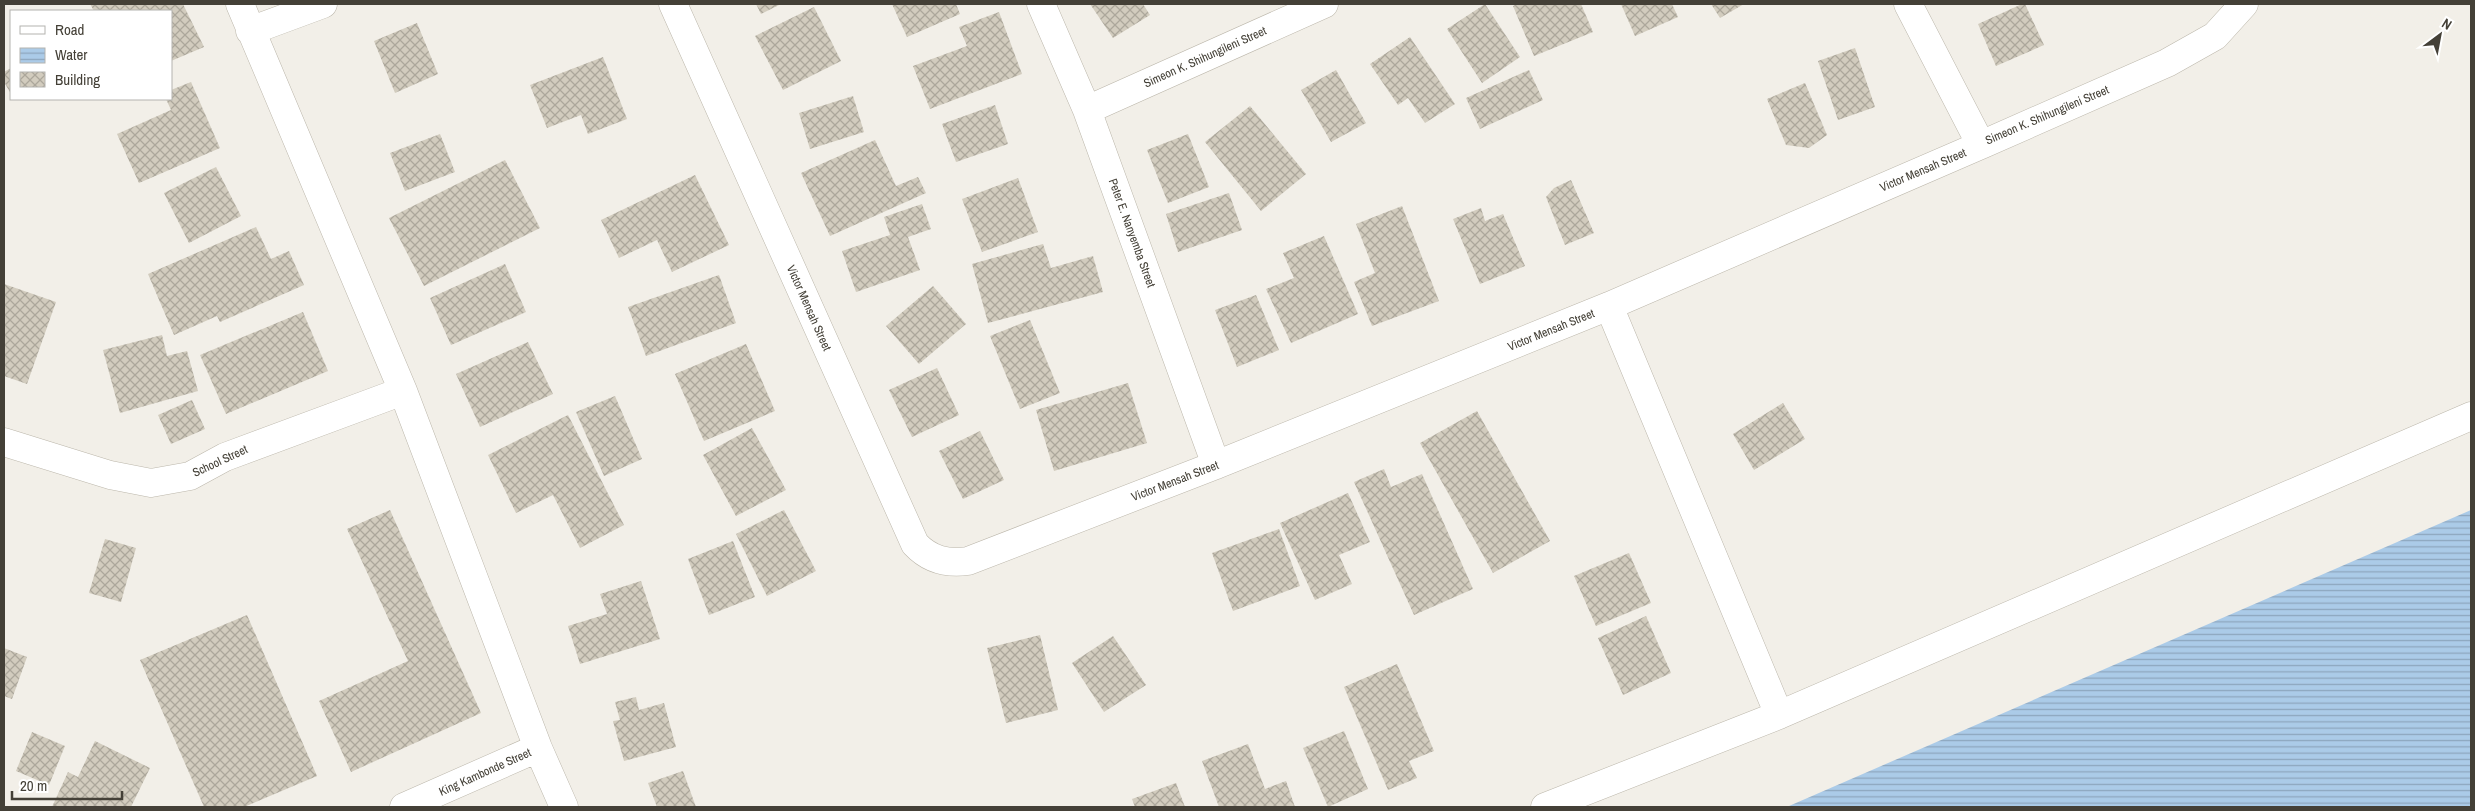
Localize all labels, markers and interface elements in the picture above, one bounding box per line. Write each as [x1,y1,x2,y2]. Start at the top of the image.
legend [10,10,172,100]
north arrow [2415,10,2465,60]
text: N [2439,14,2455,34]
text: Road [55,19,84,40]
street label: Simeon K. Shihungileni Street [1141,23,1269,91]
text: Water [55,44,87,65]
text: Building [55,69,100,90]
street label: Simeon K. Shihungileni Street [1983,82,2112,148]
street label: Victor Mensah Street [1877,145,1969,195]
street label: Peter E. Nanyemba Street [1105,176,1159,290]
street label: Victor Mensah Street [783,263,835,354]
street label: Victor Mensah Street [1505,305,1597,355]
street label: School Street [190,441,250,481]
street label: Victor Mensah Street [1129,457,1221,505]
street label: King Kambonde Street [436,744,534,800]
scale bar [12,768,122,800]
text: 20 m [20,775,47,796]

